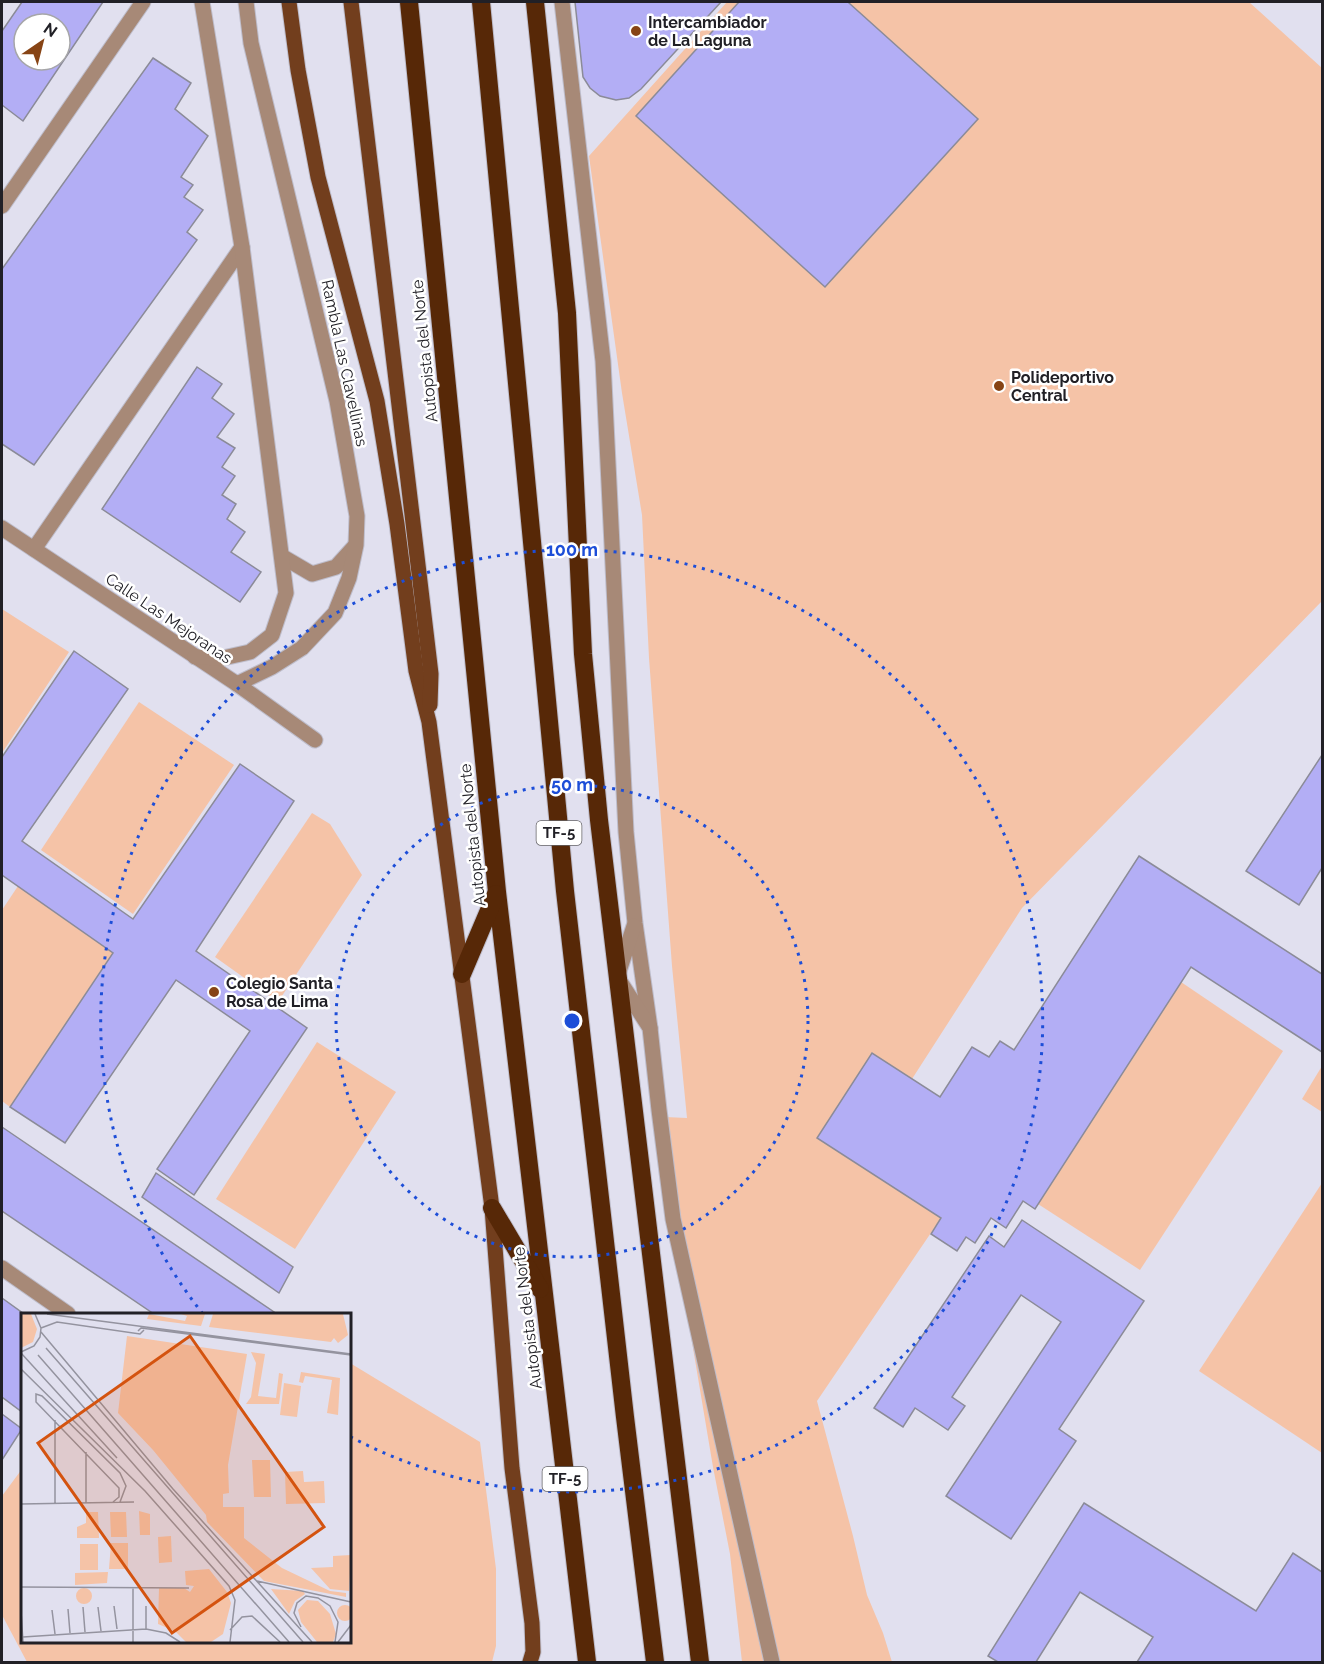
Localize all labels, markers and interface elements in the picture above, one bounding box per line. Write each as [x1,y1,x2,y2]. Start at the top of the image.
north arrow [12,12,72,72]
place label: Intercambiador de La Laguna [648,13,767,50]
text: N [40,19,61,41]
marker: Intercambiador de La Laguna [629,24,643,38]
street label: Rambla Las Clavellinas [318,278,372,448]
street label: Autopista del Norte [408,279,441,423]
place label: Polideportivo Central [1011,368,1114,405]
marker: Polideportivo Central [992,379,1006,393]
text: 100 m [546,539,598,560]
street label: Calle Las Mejoranas [102,569,236,668]
street label: Autopista del Norte [456,763,489,907]
text: 50 m [551,774,593,795]
road number: TF-5 [536,821,582,845]
place label: Colegio Santa Rosa de Lima [226,974,333,1011]
marker: Colegio Santa Rosa de Lima [207,985,221,999]
centre of rings [562,1011,582,1031]
street label: Autopista del Norte [509,1246,546,1390]
inset map [21,1313,351,1643]
road number: TF-5 [542,1467,588,1491]

